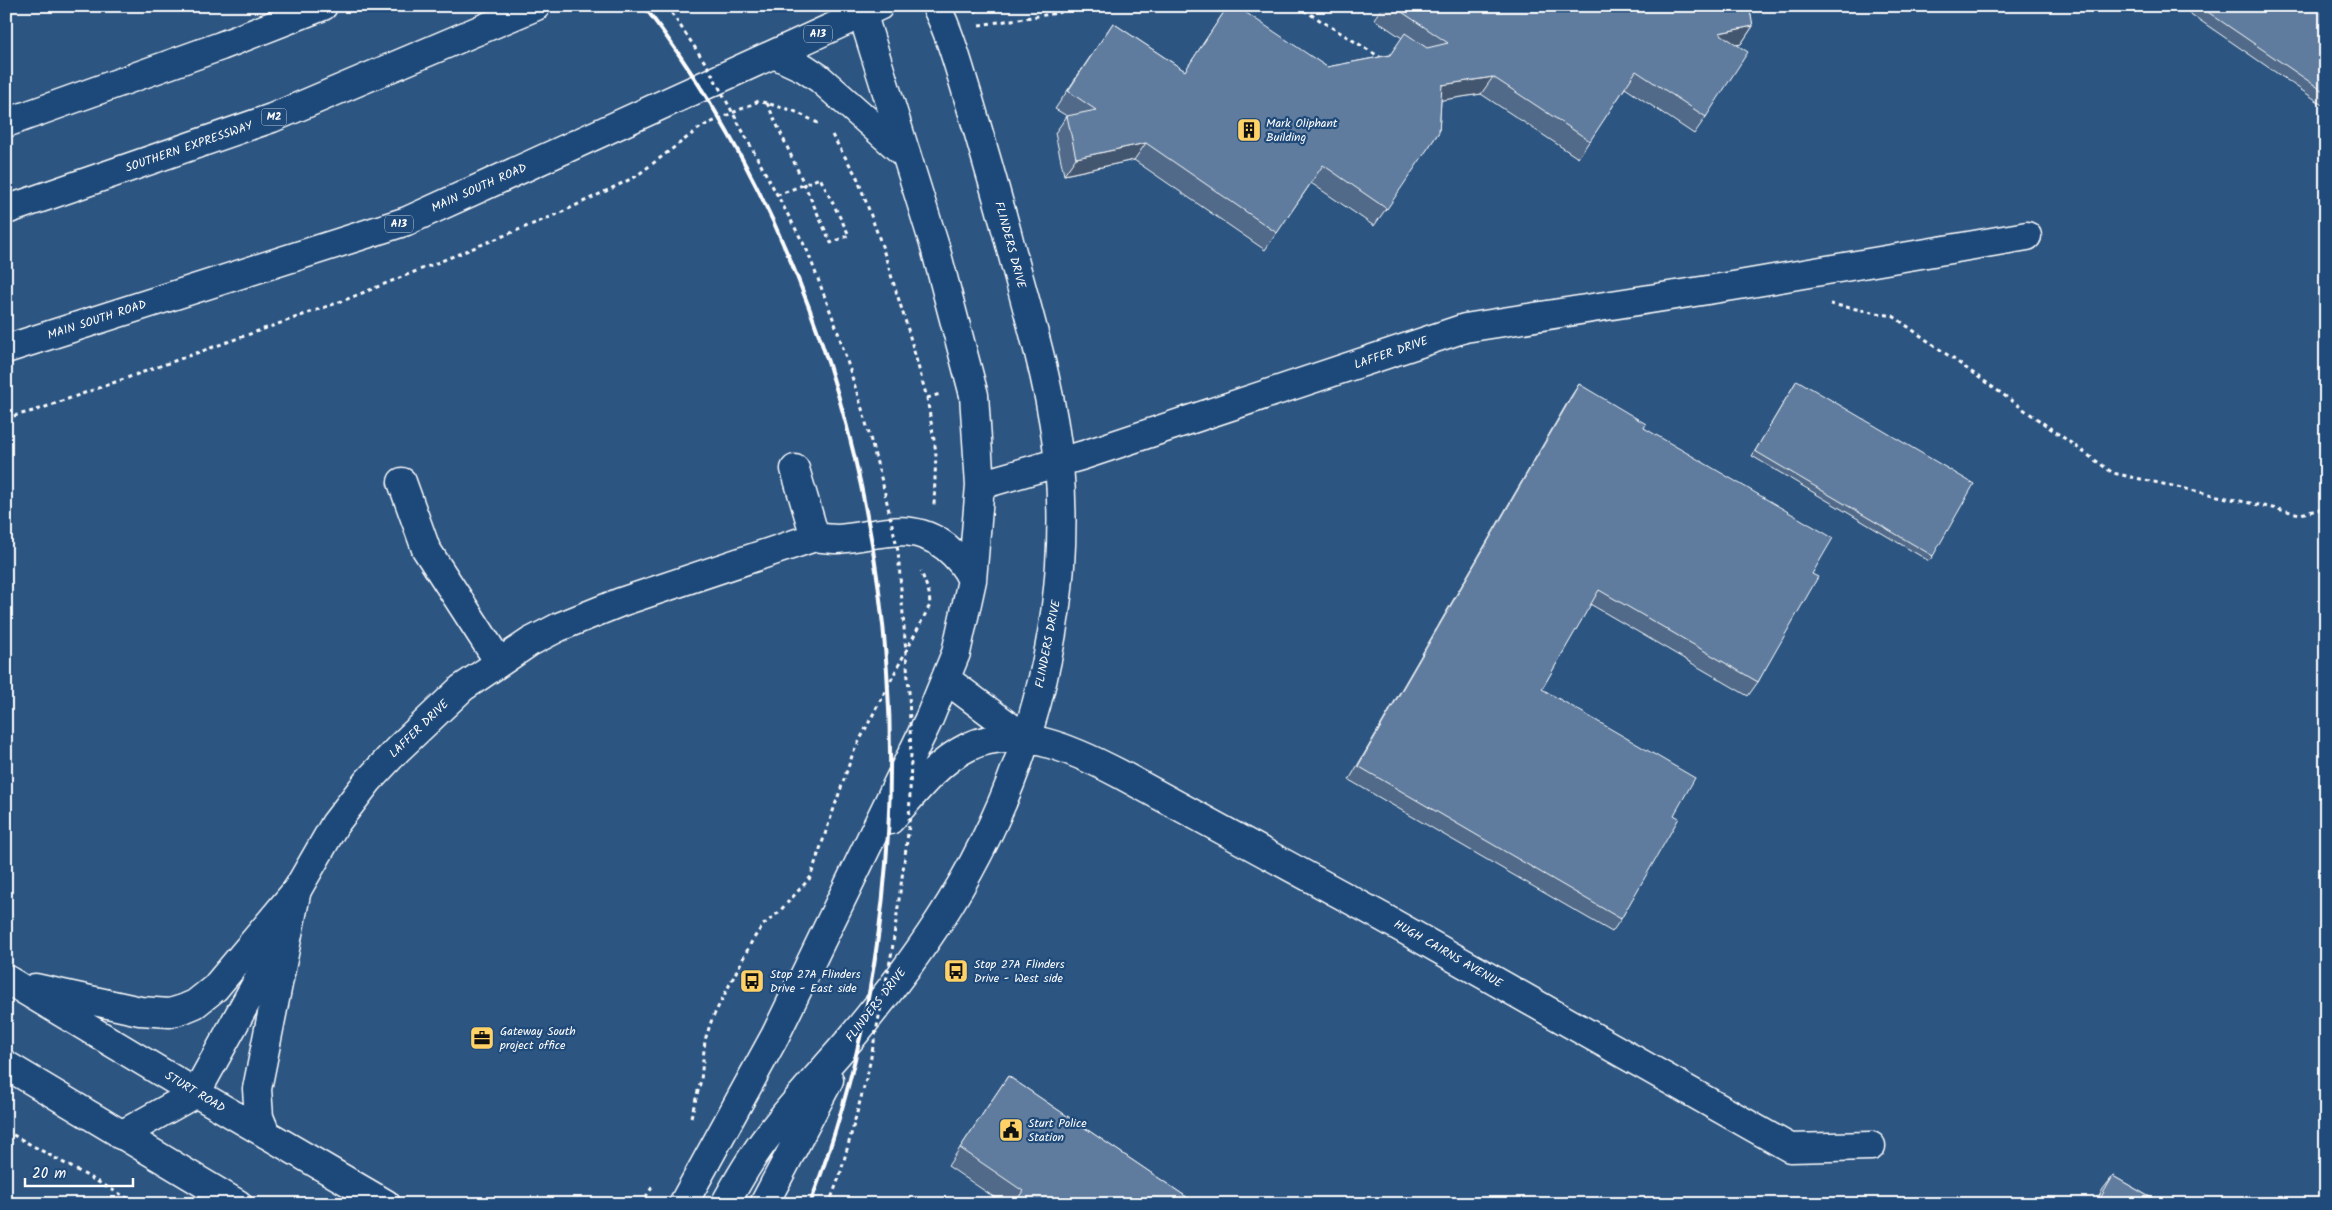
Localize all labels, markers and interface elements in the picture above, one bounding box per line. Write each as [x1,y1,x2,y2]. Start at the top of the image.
road number: A13 [804,26,832,42]
road number: M2 [262,108,286,125]
place label: Mark Oliphant Building [1266,114,1338,147]
street label: SOUTHERN EXPRESSWAY [123,116,256,178]
building icon: Mark Oliphant Building [1236,117,1262,143]
street label: MAIN SOUTH ROAD [428,158,530,218]
street label: FLINDERS DRIVE [989,199,1031,292]
road number: A13 [385,215,413,232]
street label: MAIN SOUTH ROAD [45,295,149,345]
street label: LAFFER DRIVE [1351,331,1431,375]
street label: FLINDERS DRIVE [1030,597,1066,690]
street label: LAFFER DRIVE [385,695,454,763]
street label: HUGH CAIRNS AVENUE [1390,915,1507,993]
place label: Stop 27A Flinders Drive - West side [974,955,1065,988]
bus stop icon: Stop 27A Flinders Drive - West side [943,958,969,984]
street label: FLINDERS DRIVE [841,963,912,1046]
place label: Stop 27A Flinders Drive - East side [770,965,861,998]
bus stop icon: Stop 27A Flinders Drive - East side [739,968,765,994]
place label: Gateway South project office [499,1022,576,1055]
office icon: Gateway South project office [469,1025,495,1051]
street label: STURT ROAD [161,1066,229,1118]
place label: Sturt Police Station [1028,1114,1087,1147]
public building icon: Sturt Police Station [998,1117,1024,1143]
scale bar [25,1155,132,1187]
text: 20 m [32,1162,66,1186]

